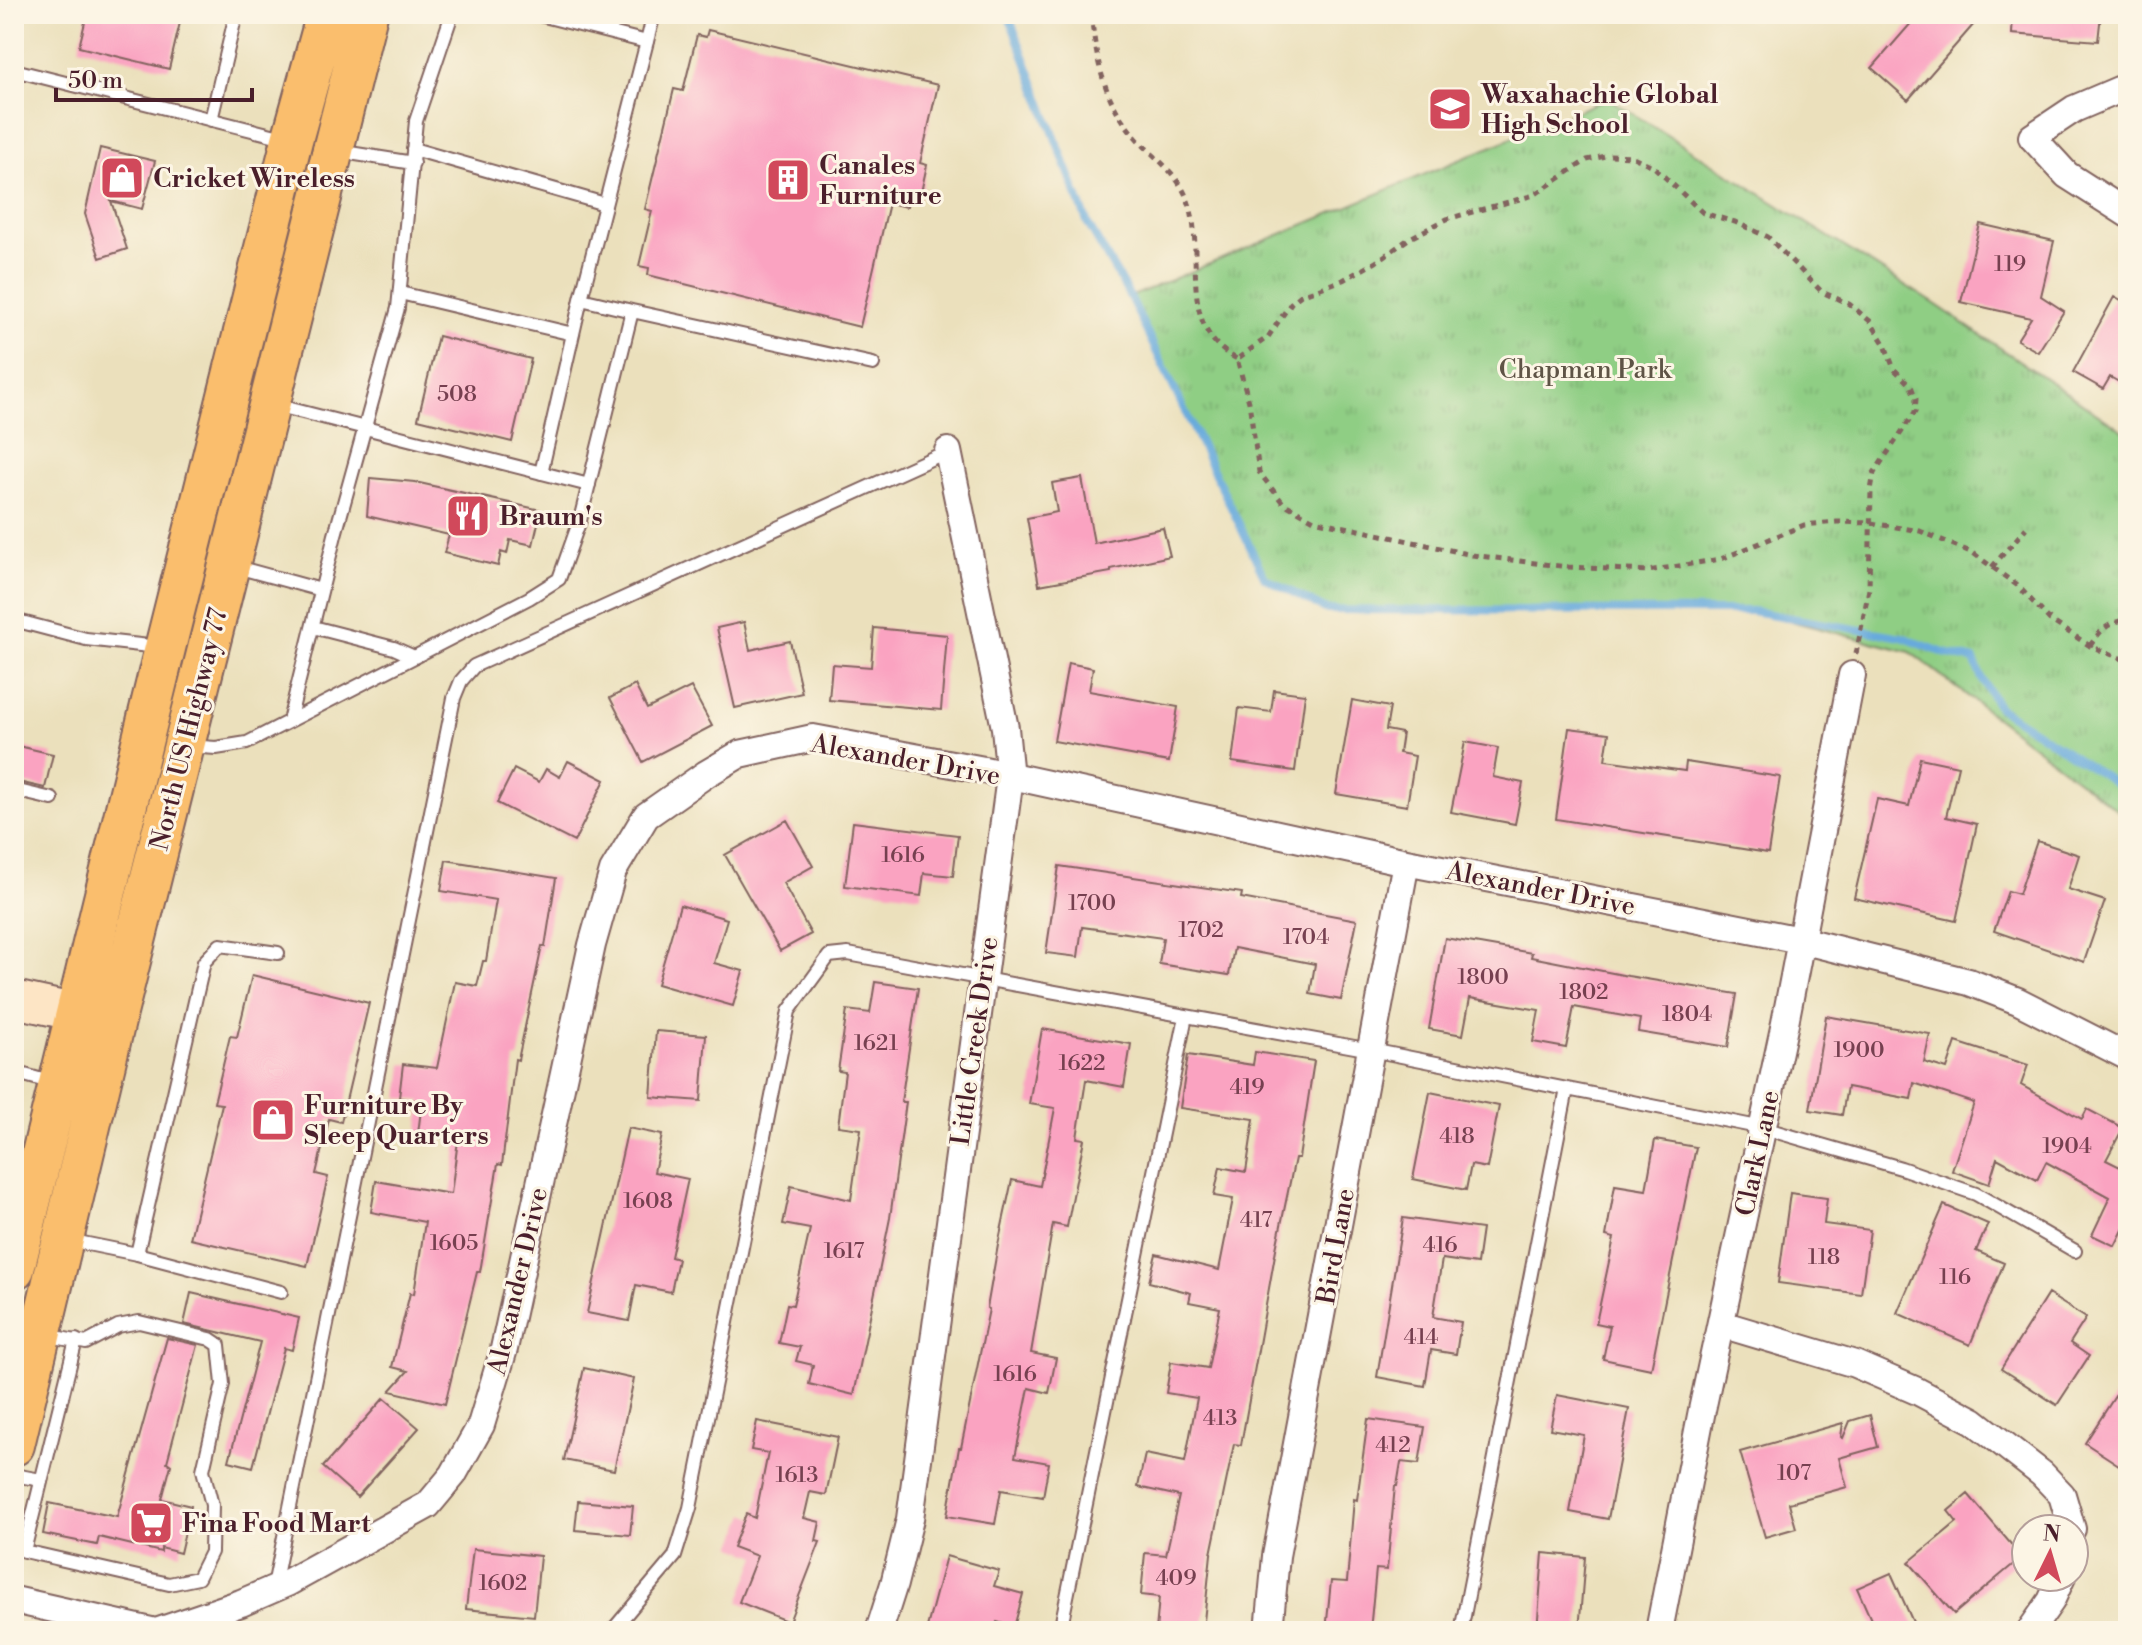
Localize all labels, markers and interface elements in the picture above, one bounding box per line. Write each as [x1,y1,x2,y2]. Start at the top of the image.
scale bar [56,52,252,102]
text: 50 m [68,66,123,96]
place label: Waxahachie Global High School [1480,79,1719,141]
school or university icon: Waxahachie Global High School [1426,85,1474,133]
place label: Canales Furniture [819,150,942,212]
shop icon: Cricket Wireless [98,154,146,202]
building icon: Canales Furniture [764,156,812,204]
place label: Cricket Wireless [153,163,355,195]
house number: 119 [1994,251,2026,278]
park label: Chapman Park [1499,354,1673,386]
house number: 508 [437,381,477,408]
restaurant icon: Braum's [444,492,492,540]
place label: Braum's [499,501,603,533]
street label: North US Highway 77 [143,605,235,854]
street label: Alexander Drive [808,727,1003,792]
house number: 1616 [881,842,925,869]
street label: Alexander Drive [1443,855,1638,923]
house number: 1700 [1068,890,1116,917]
house number: 1702 [1178,917,1224,944]
house number: 1704 [1283,924,1329,951]
street label: Little Creek Drive [944,935,1005,1148]
house number: 1800 [1457,964,1509,991]
house number: 1802 [1559,979,1609,1006]
house number: 1804 [1662,1001,1712,1028]
house number: 1621 [854,1030,899,1057]
house number: 1900 [1833,1037,1885,1064]
house number: 1622 [1058,1050,1106,1077]
house number: 419 [1229,1074,1265,1101]
street label: Clark Lane [1729,1087,1787,1219]
place label: Furniture By Sleep Quarters [304,1090,489,1152]
shop icon: Furniture By Sleep Quarters [249,1096,297,1144]
house number: 418 [1439,1123,1475,1150]
house number: 1904 [2042,1133,2092,1160]
street label: Alexander Drive [481,1184,555,1379]
street label: Bird Lane [1310,1186,1362,1308]
house number: 1608 [623,1188,673,1215]
house number: 417 [1240,1207,1272,1234]
house number: 1605 [430,1230,478,1257]
house number: 416 [1422,1232,1458,1259]
house number: 1617 [824,1238,864,1265]
house number: 118 [1808,1244,1840,1271]
house number: 116 [1939,1264,1971,1291]
house number: 414 [1404,1324,1438,1351]
house number: 1616 [993,1361,1037,1388]
house number: 413 [1203,1405,1237,1432]
house number: 412 [1375,1432,1411,1459]
house number: 107 [1777,1460,1811,1487]
house number: 1613 [775,1462,819,1489]
supermarket icon: Fina Food Mart [127,1499,175,1547]
place label: Fina Food Mart [182,1508,371,1540]
north arrow [2010,1513,2090,1593]
text: N [2042,1520,2062,1549]
house number: 409 [1155,1565,1197,1592]
house number: 1602 [479,1570,527,1597]

